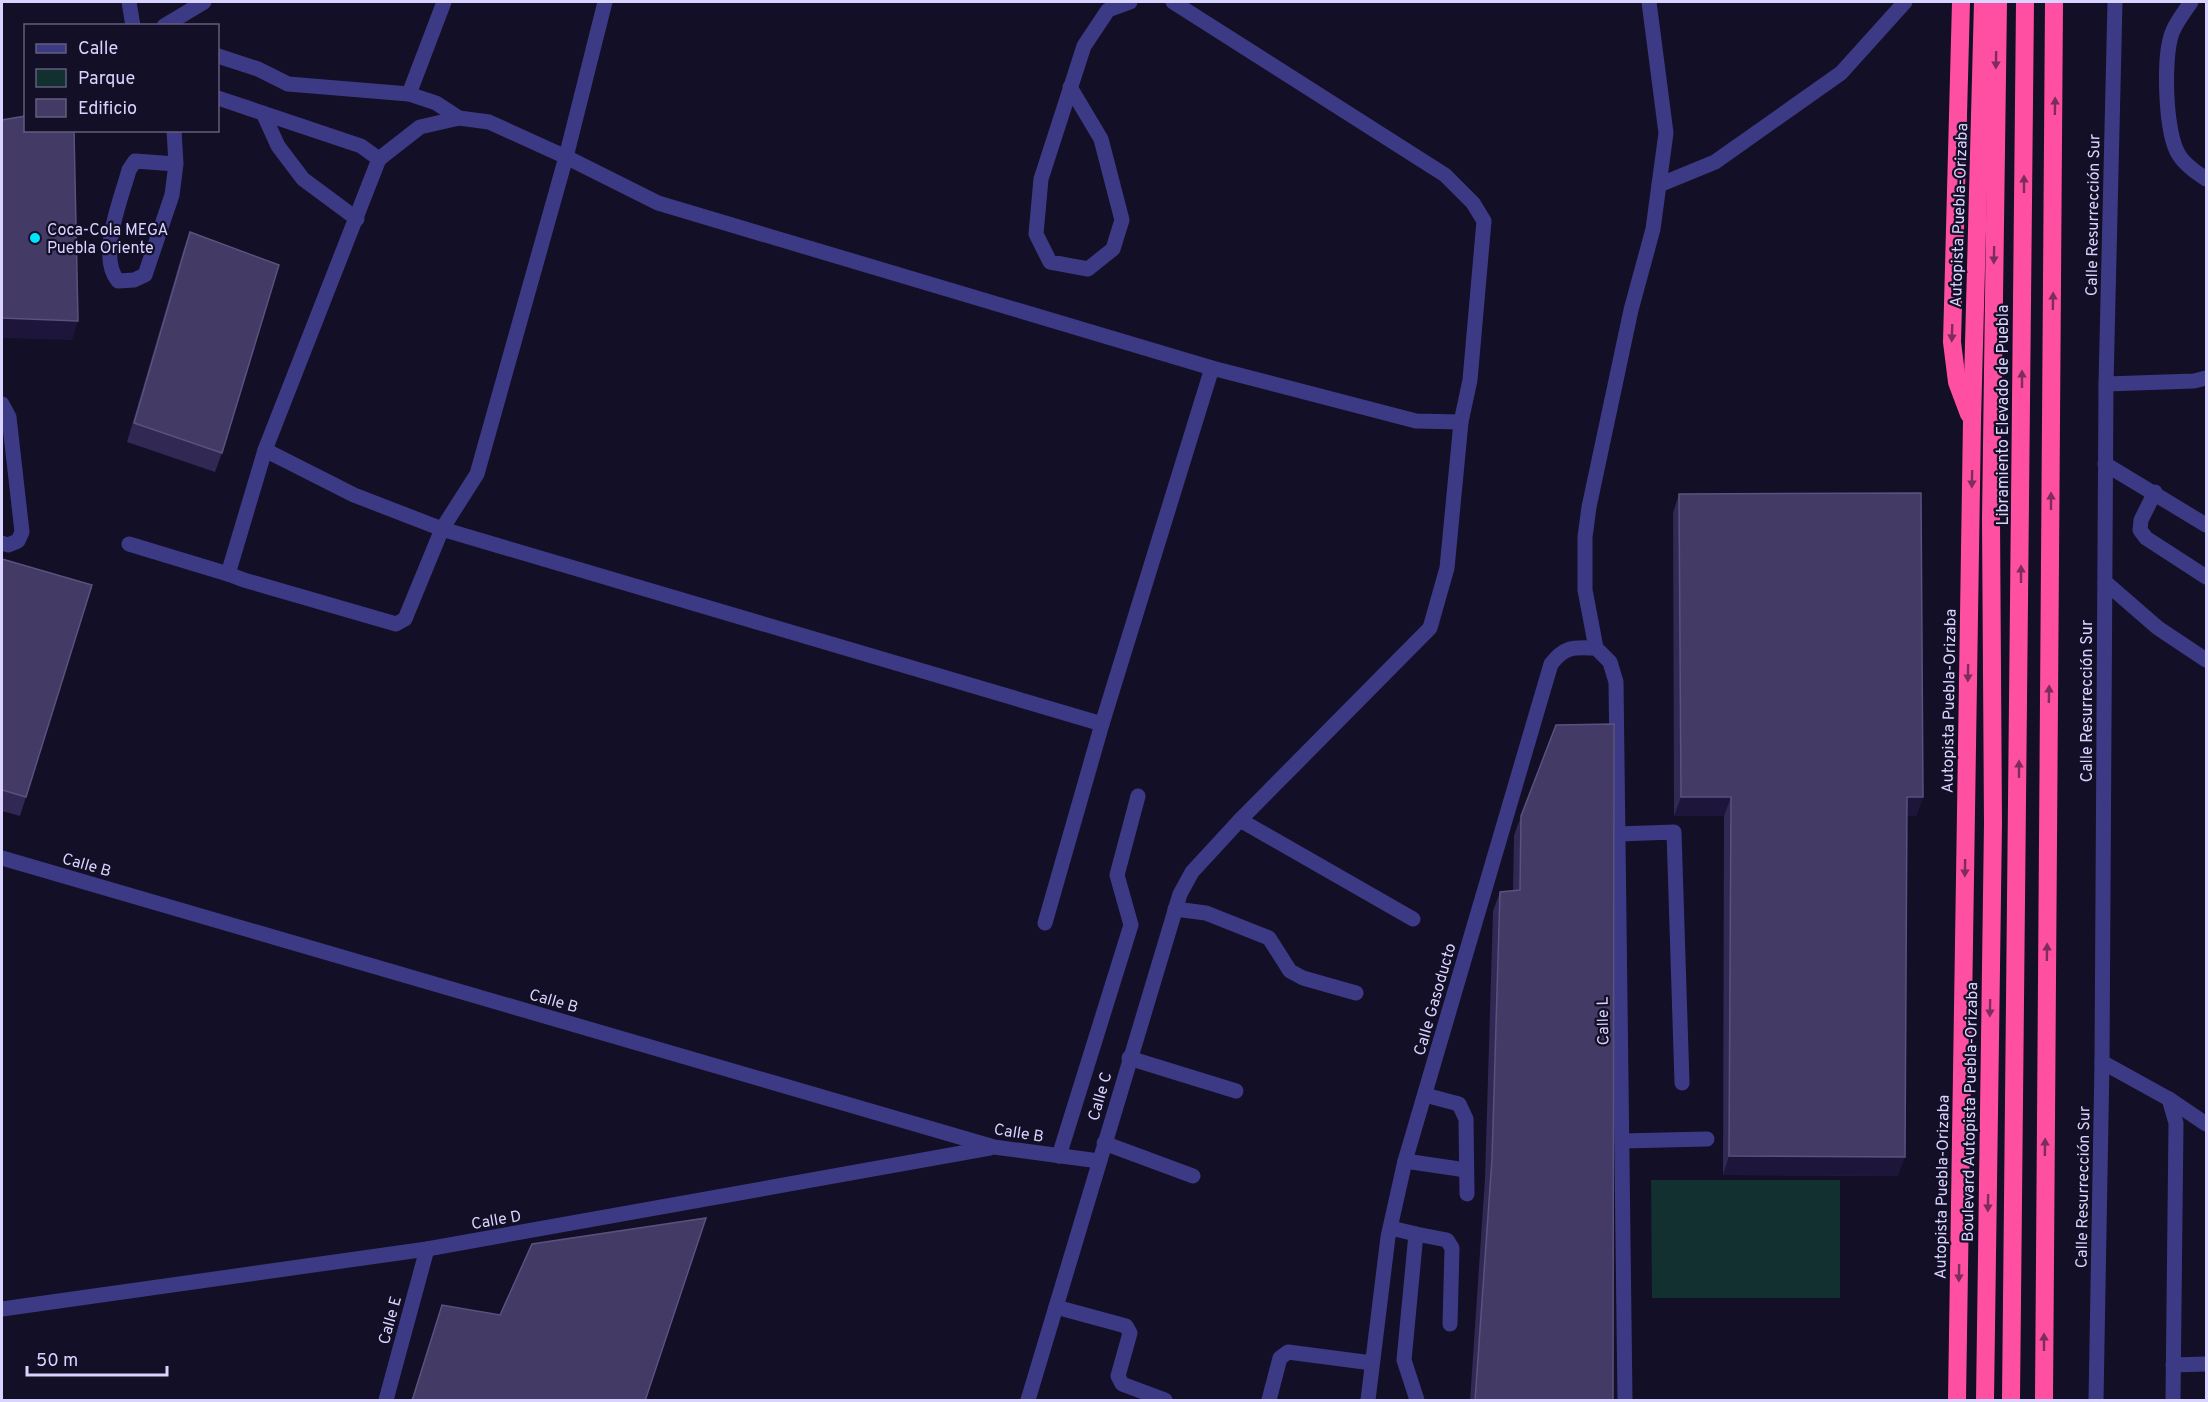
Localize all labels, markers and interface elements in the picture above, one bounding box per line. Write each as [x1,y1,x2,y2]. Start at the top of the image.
legend [24,24,219,132]
text: Calle [78,38,118,61]
one-way arrow [1992,50,2001,69]
text: Parque [78,68,135,91]
one-way arrow [2050,97,2060,116]
text: Edificio [78,98,137,121]
street label: Autopista Puebla-Orizaba [1947,123,1973,308]
street label: Calle Resurrección Sur [2083,134,2105,296]
one-way arrow [2019,175,2029,194]
place label: Coca-Cola MEGA Puebla Oriente [47,221,169,259]
marker: Coca-Cola MEGA Puebla Oriente [28,231,42,245]
one-way arrow [1989,245,1999,264]
one-way arrow [2048,292,2058,311]
street label: Libramiento Elevado de Puebla [1994,305,2014,525]
one-way arrow [1948,323,1957,342]
one-way arrow [2017,370,2027,389]
one-way arrow [1967,469,1976,488]
one-way arrow [2046,492,2056,511]
one-way arrow [2016,565,2026,584]
street label: Autopista Puebla-Orizaba [1938,609,1962,793]
street label: Calle Resurrección Sur [2078,620,2098,782]
one-way arrow [1964,664,1973,683]
one-way arrow [2044,685,2054,704]
one-way arrow [2014,760,2024,779]
street label: Calle B [60,849,113,882]
one-way arrow [1960,859,1970,878]
street label: Calle Gasoducto [1410,941,1462,1058]
one-way arrow [2042,943,2052,962]
street label: Boulevard Autopista Puebla-Orizaba [1959,982,1983,1242]
street label: Calle B [527,985,580,1018]
street label: Calle L [1594,997,1614,1045]
one-way arrow [1985,998,1995,1017]
street label: Calle C [1084,1070,1117,1123]
street label: Autopista Puebla-Orizaba [1931,1095,1955,1279]
street label: Calle Resurrección Sur [2073,1106,2095,1268]
street label: Calle B [992,1120,1045,1148]
one-way arrow [2040,1138,2050,1157]
one-way arrow [1983,1193,1993,1212]
street label: Calle D [470,1207,523,1235]
one-way arrow [1954,1264,1964,1283]
street label: Calle E [375,1294,407,1347]
one-way arrow [2039,1333,2049,1352]
scale bar [27,1339,166,1377]
text: 50 m [36,1350,78,1373]

